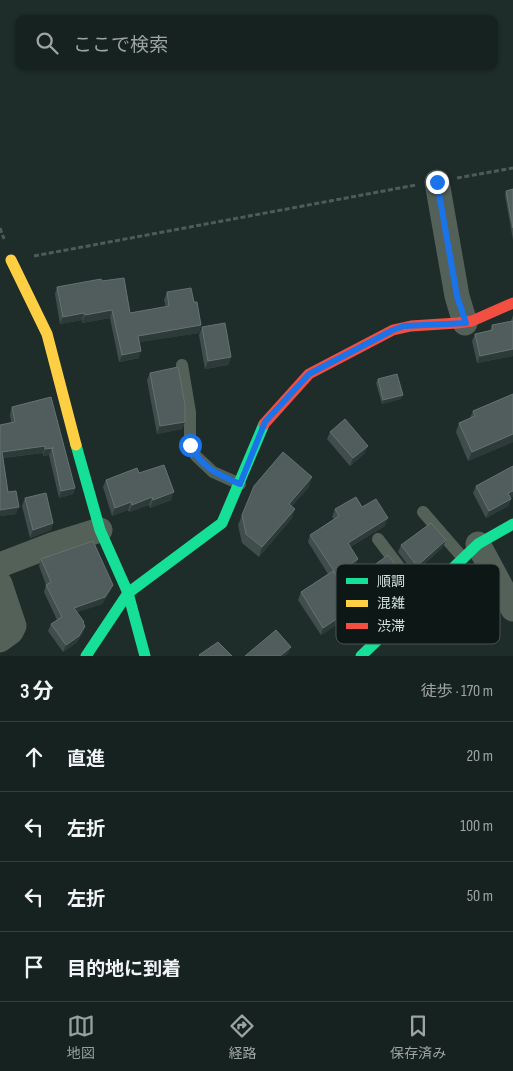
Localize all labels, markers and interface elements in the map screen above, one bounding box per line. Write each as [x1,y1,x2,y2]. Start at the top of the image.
search box [15,15,498,70]
icon: search [33,29,61,57]
text: ここで検索 [73,34,168,57]
route end [426,171,449,194]
route start [179,434,202,457]
legend [336,564,500,644]
text: 順調 [377,573,405,590]
text: 混雑 [377,595,405,612]
text: 渋滞 [377,618,405,635]
text: 3 分 [20,679,54,704]
text: 徒歩 · 170 m [421,682,493,701]
icon: ahead [20,743,48,771]
text: 20 m [466,747,493,766]
text: 直進 [67,748,105,771]
icon: left [20,813,48,841]
text: 100 m [460,817,493,836]
text: 左折 [67,818,105,841]
icon: left [20,883,48,911]
text: 50 m [467,887,493,906]
text: 左折 [67,888,105,911]
icon: arrive [20,953,48,981]
text: 目的地に到着 [67,958,181,981]
tab: 地図 [67,1012,95,1062]
tab: 経路 [228,1012,256,1062]
tab: 保存済み [390,1012,446,1062]

